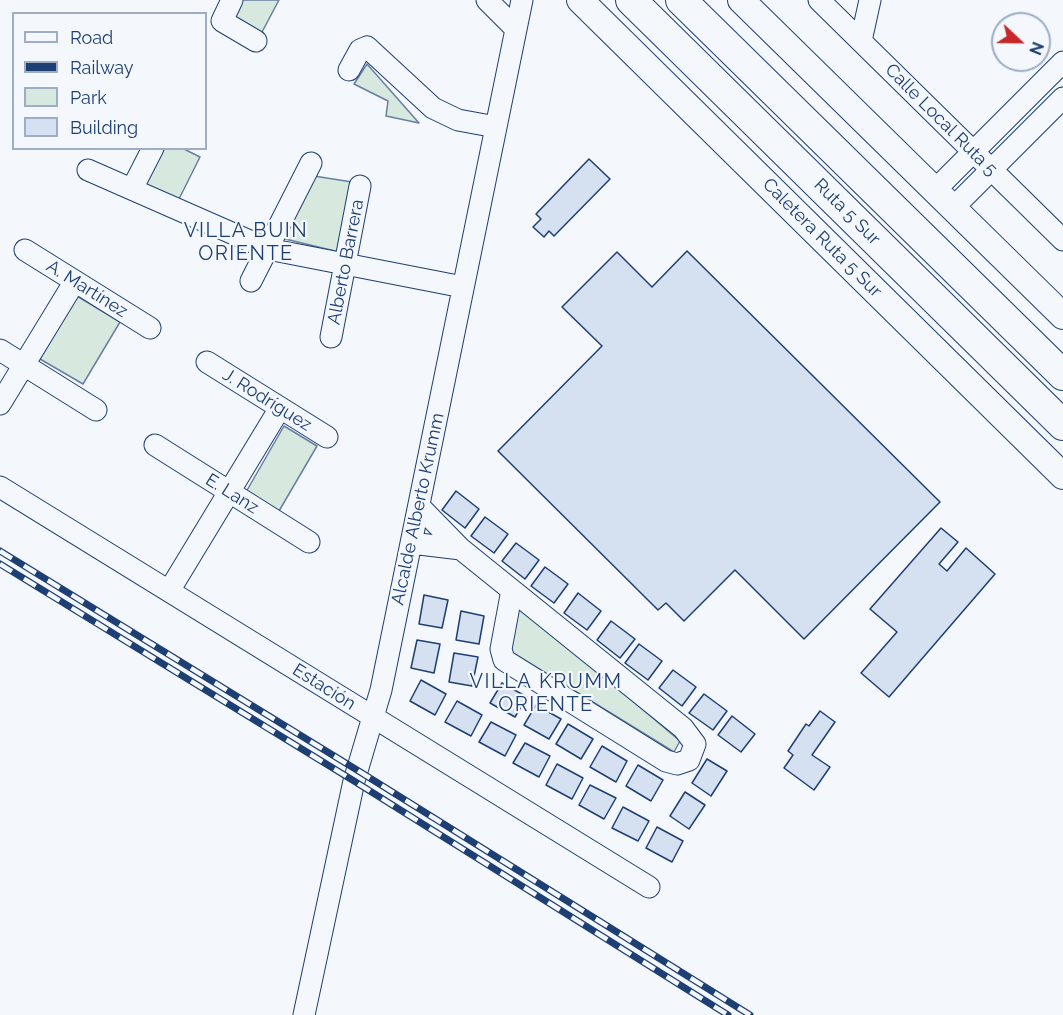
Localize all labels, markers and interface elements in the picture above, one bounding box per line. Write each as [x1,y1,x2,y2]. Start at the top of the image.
legend [12,12,207,150]
north arrow [991,12,1051,72]
text: Road [70,27,113,48]
text: N [1025,39,1047,57]
text: Railway [70,57,134,78]
street label: Calle Local Ruta 5 [880,59,1002,181]
text: Park [70,87,107,108]
text: Building [70,117,138,138]
street label: Caletera Ruta 5 Sur [758,174,886,302]
street label: Ruta 5 Sur [809,174,885,250]
street label: Alberto Barrera [323,198,369,326]
district label: VILLA BUIN ORIENTE [184,219,308,266]
street label: A. Martínez [42,256,132,322]
street label: J. Rodríguez [218,364,316,436]
street label: Alcalde Alberto Krumm [387,411,449,607]
street label: E. Lanz [201,469,263,519]
street label: Estación [288,659,360,715]
district label: VILLA KRUMM ORIENTE [469,670,623,717]

